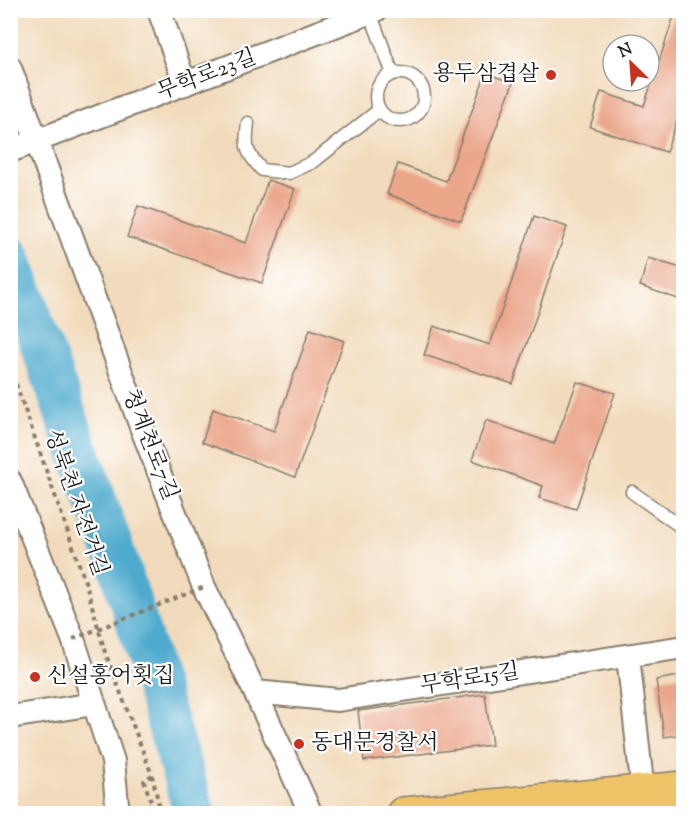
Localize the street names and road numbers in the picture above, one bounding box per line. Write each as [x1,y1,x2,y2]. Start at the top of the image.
street label: 무학로23길 [153,42,261,110]
street label: 청계천로7길 [113,385,185,505]
street label: 성북천 자전거길 [35,425,115,581]
street label: 무학로15길 [418,656,522,704]

